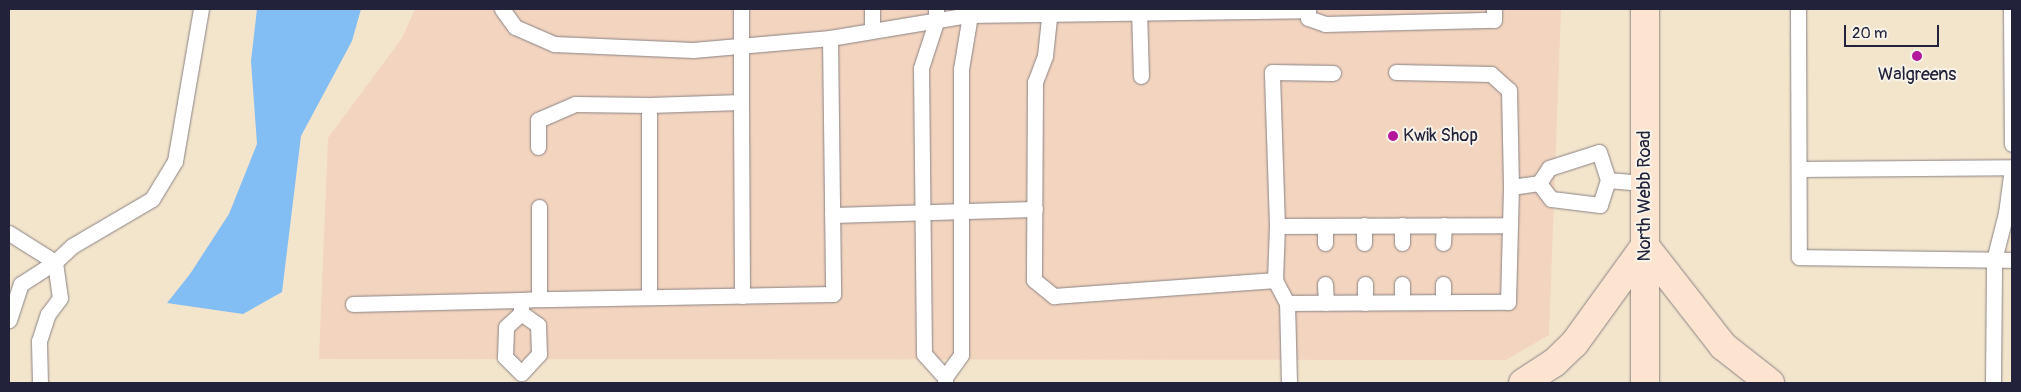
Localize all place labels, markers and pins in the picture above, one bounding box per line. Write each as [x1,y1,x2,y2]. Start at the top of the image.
marker: Walgreens [1911,50,1923,62]
place label: Walgreens [1878,64,1956,86]
place label: Kwik Shop [1403,125,1478,147]
marker: Kwik Shop [1387,130,1399,142]

